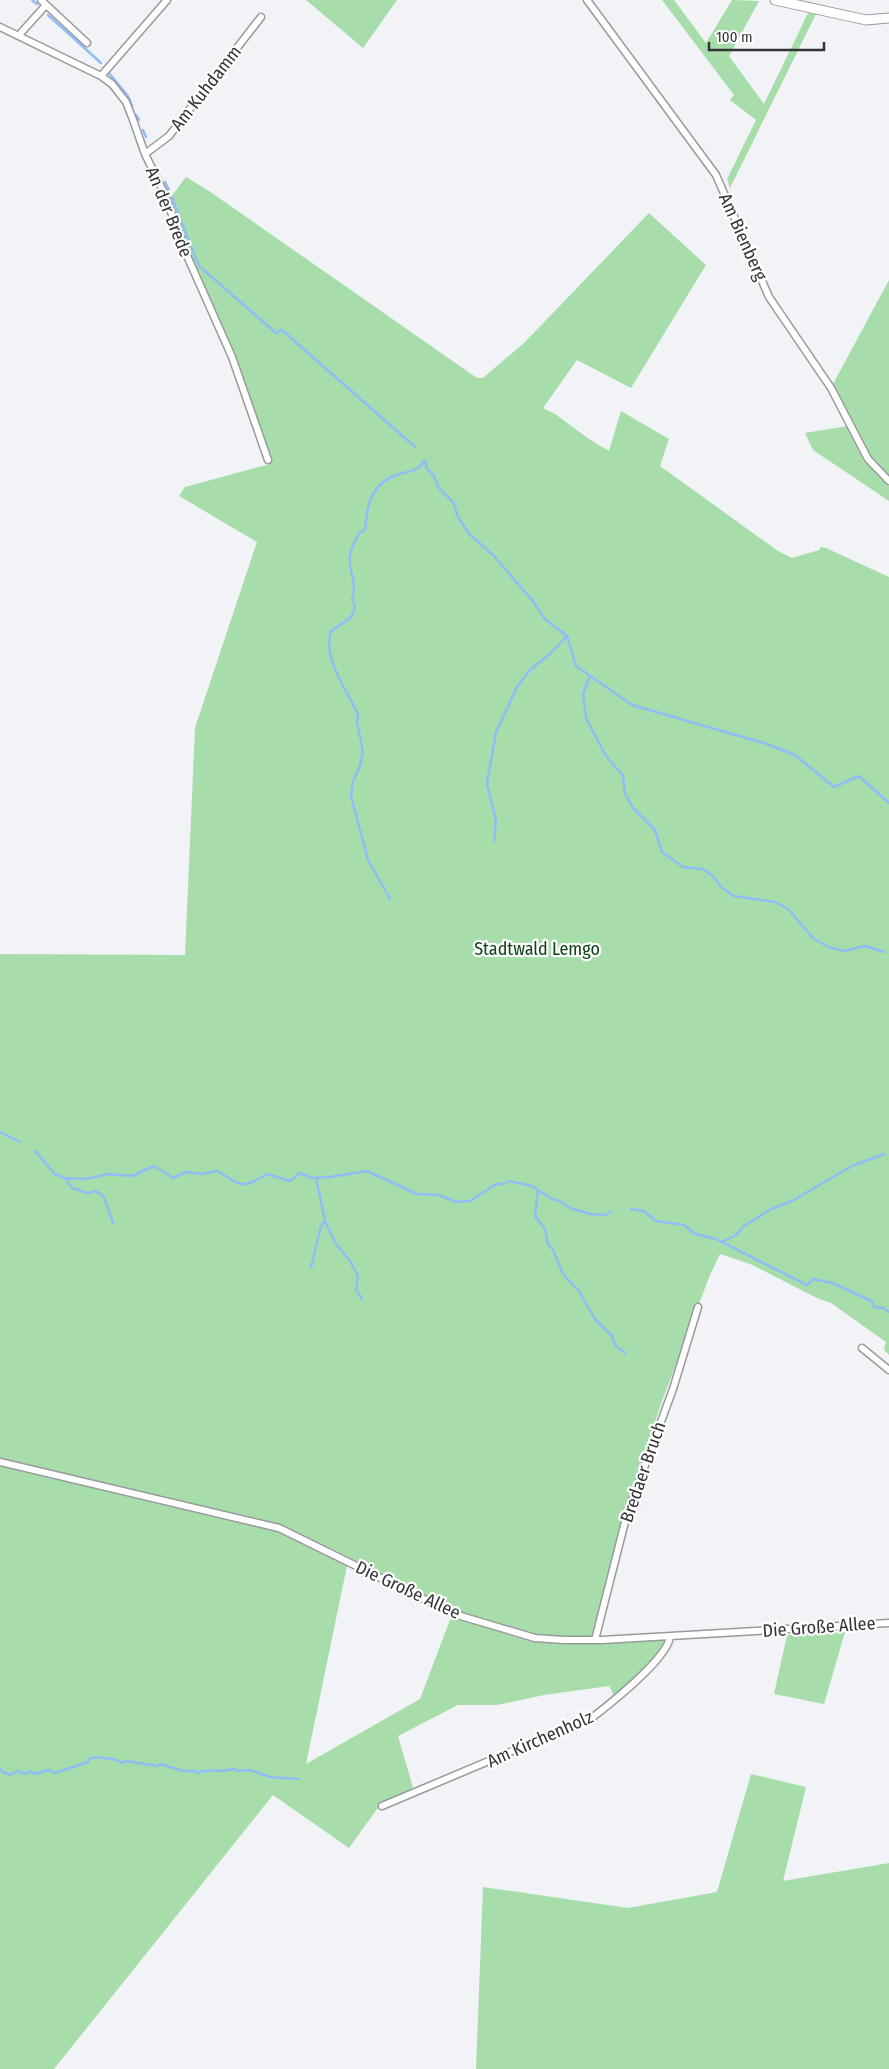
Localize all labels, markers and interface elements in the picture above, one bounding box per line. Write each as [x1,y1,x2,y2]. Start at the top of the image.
scale bar [709,20,824,52]
text: 100 m [716,28,753,46]
street label: Am Kuhdamm [166,41,246,135]
street label: An der Brede [141,164,197,260]
street label: Am Bienberg [714,190,772,285]
park label: Stadtwald Lemgo [474,938,600,960]
street label: Bredaer Bruch [615,1419,671,1525]
street label: Die Große Allee [352,1556,464,1624]
street label: Die Große Allee [762,1612,876,1642]
street label: Am Kirchenholz [483,1706,597,1772]

